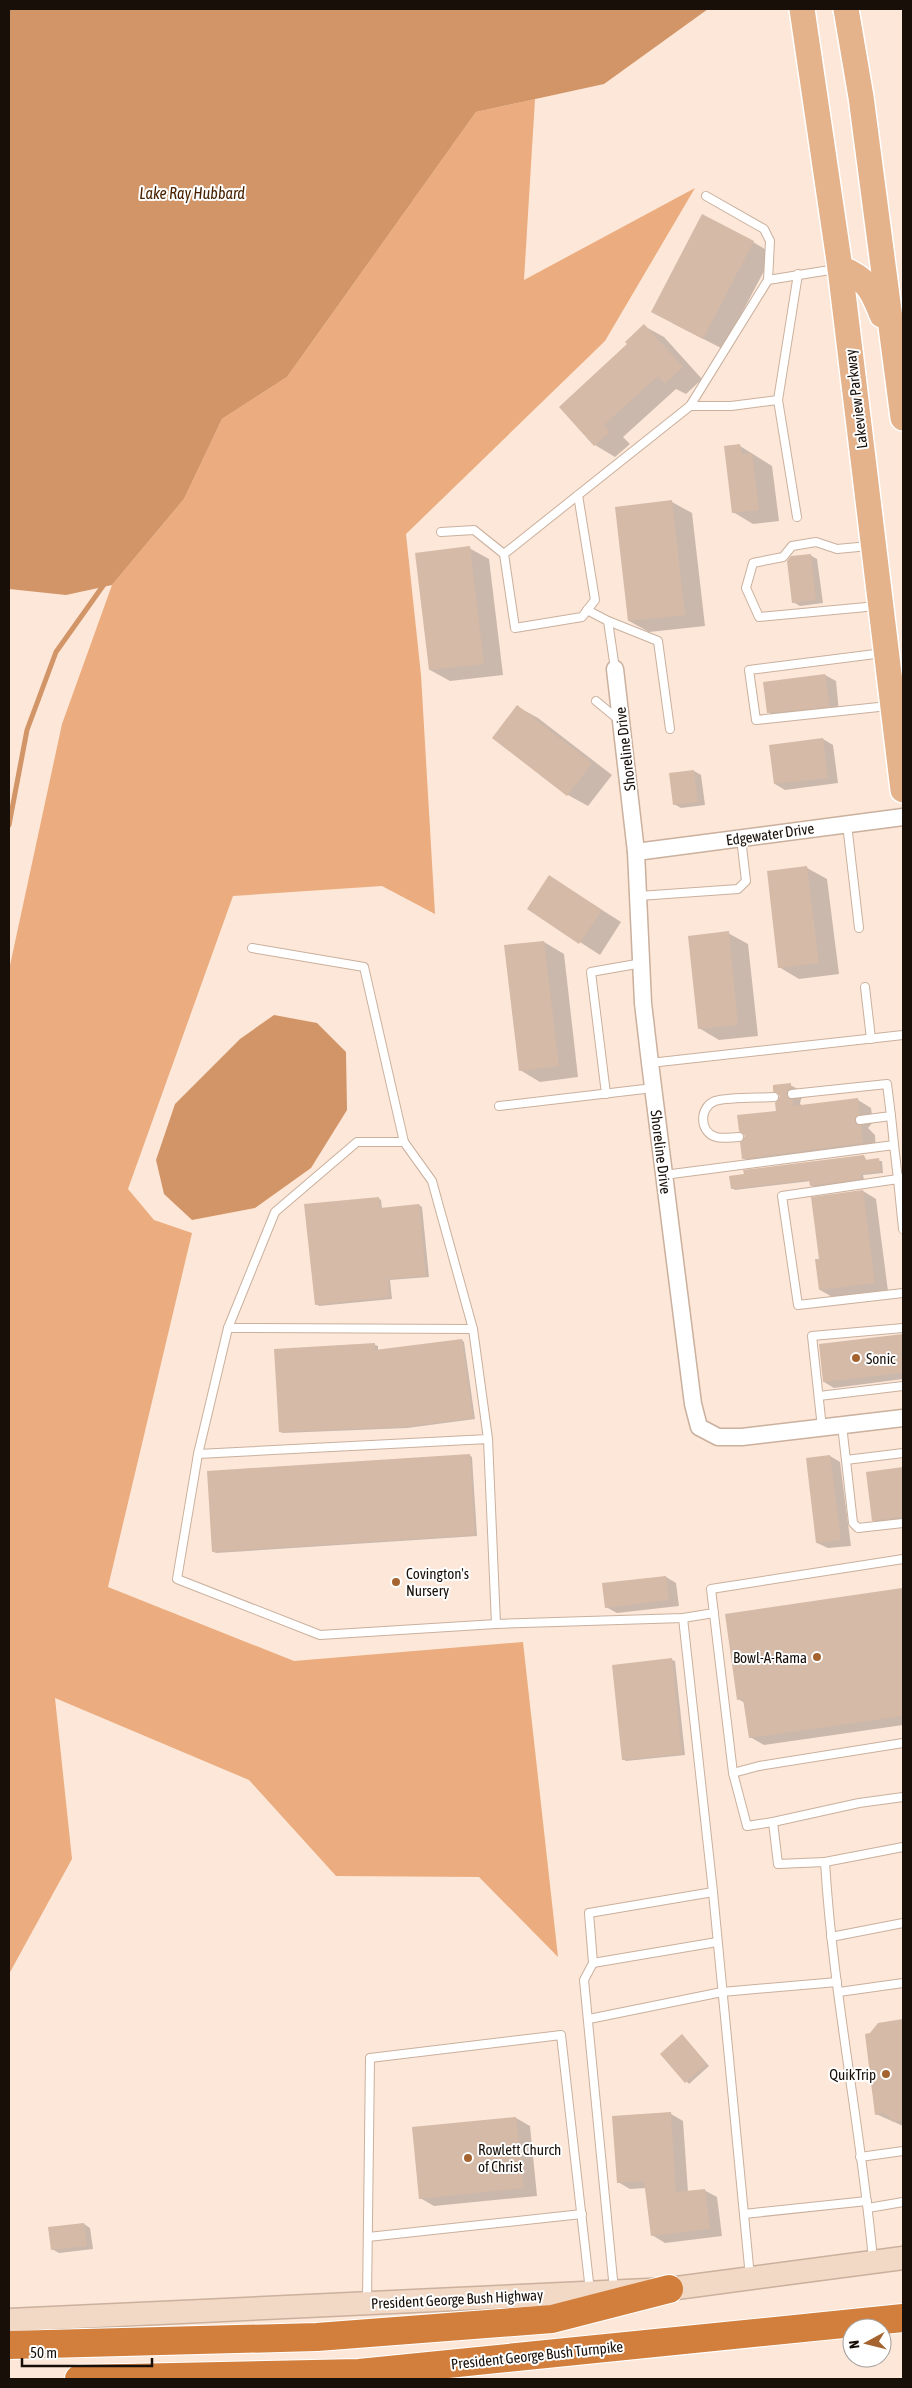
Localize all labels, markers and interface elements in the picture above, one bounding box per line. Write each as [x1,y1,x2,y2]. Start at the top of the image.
water label: Lake Ray Hubbard [139,184,245,203]
street label: Lakeview Parkway [841,348,871,450]
street label: Shoreline Drive [611,706,639,792]
street label: Edgewater Drive [725,819,815,849]
street label: Shoreline Drive [647,1109,675,1195]
place label: Sonic [866,1350,896,1367]
marker: Sonic [850,1352,862,1364]
place label: Covington's Nursery [406,1565,469,1599]
marker: Covington's Nursery [390,1576,402,1588]
place label: Bowl-A-Rama [733,1649,807,1666]
marker: Bowl-A-Rama [811,1651,823,1663]
place label: QuikTrip [829,2066,876,2083]
marker: QuikTrip [880,2068,892,2080]
place label: Rowlett Church of Christ [478,2141,561,2175]
marker: Rowlett Church of Christ [462,2152,474,2164]
street label: President George Bush Highway [370,2286,544,2312]
north arrow [842,2318,892,2368]
scale bar [22,2336,152,2368]
street label: President George Bush Turnpike [450,2337,624,2372]
text: N [846,2340,863,2350]
text: 50 m [30,2344,57,2361]

